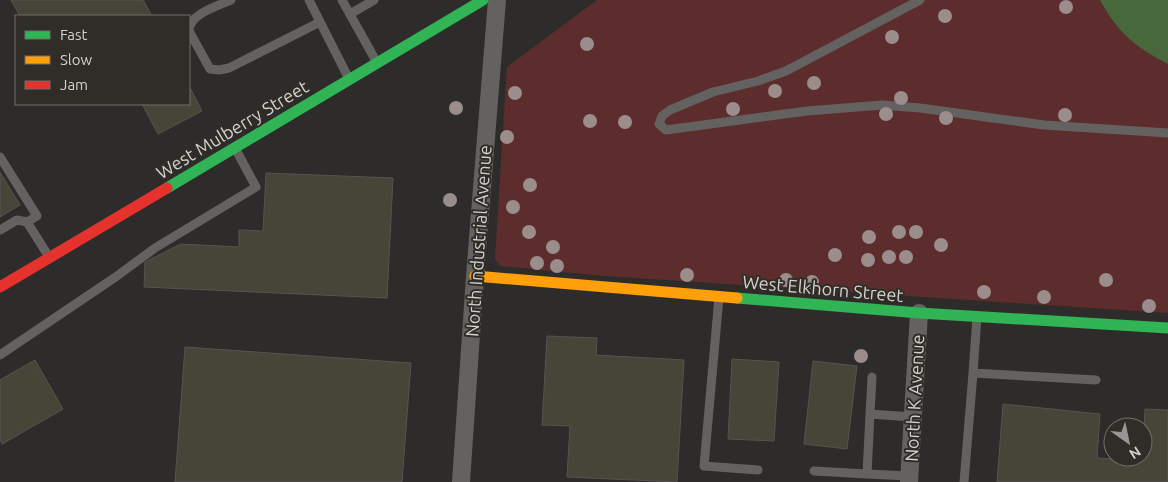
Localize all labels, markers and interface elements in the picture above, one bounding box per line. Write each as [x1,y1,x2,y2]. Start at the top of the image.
legend [15,15,190,105]
text: Fast [60,26,88,43]
text: Slow [60,51,93,68]
text: Jam [60,76,88,93]
street label: West Mulberry Street [152,76,312,182]
street label: North Industrial Avenue [461,144,495,338]
street label: West Elkhorn Street [742,271,904,305]
street label: North K Avenue [901,334,927,462]
north arrow [1103,417,1153,467]
text: N [1126,443,1144,462]

